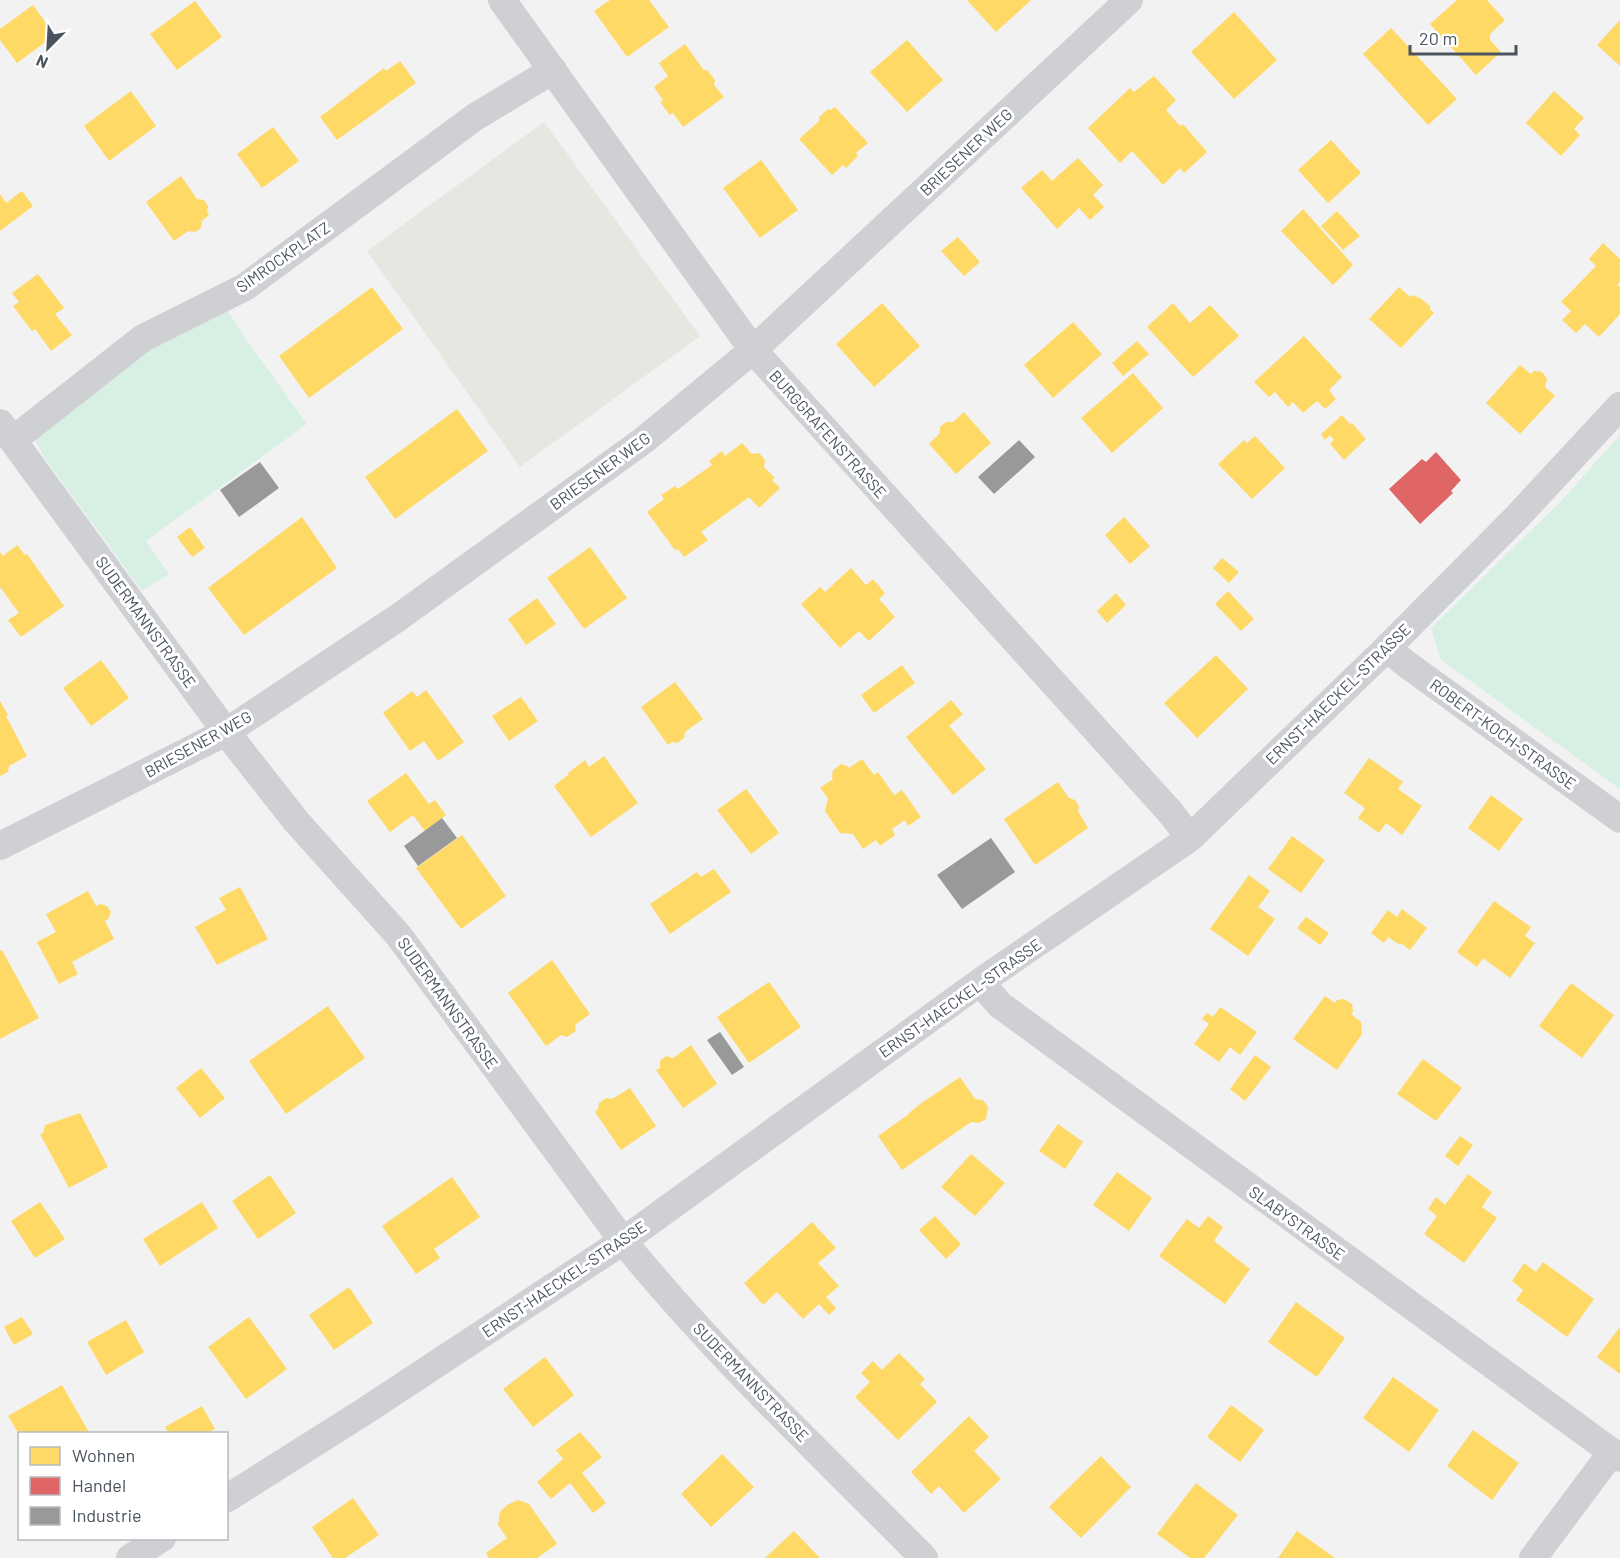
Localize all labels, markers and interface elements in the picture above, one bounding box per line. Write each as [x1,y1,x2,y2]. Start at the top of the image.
north arrow [18,18,78,78]
scale bar [1410,18,1516,56]
text: 20 m [1419,27,1457,49]
text: N [33,51,50,73]
street label: BRIESENER WEG [916,104,1016,199]
street label: SIMROCKPLATZ [232,217,333,296]
street label: BURGGRAFENSTRASSE [766,366,891,502]
street label: BRIESENER WEG [546,428,654,513]
street label: SUDERMANNSTRASSE [92,552,200,691]
street label: ERNST-HAECKEL-STRASSE [1261,619,1414,768]
street label: ROBERT-KOCH-STRASSE [1427,674,1580,793]
street label: BRIESENER WEG [141,706,255,781]
street label: SUDERMANNSTRASSE [394,933,502,1072]
street label: ERNST-HAECKEL-STRASSE [875,934,1045,1061]
street label: SLABYSTRASSE [1246,1182,1349,1264]
street label: ERNST-HAECKEL-STRASSE [478,1216,650,1341]
street label: SUDERMANNSTRASSE [690,1318,813,1445]
legend [18,1432,228,1540]
text: Wohnen [72,1444,135,1466]
text: Handel [72,1474,126,1496]
text: Industrie [72,1504,142,1526]

